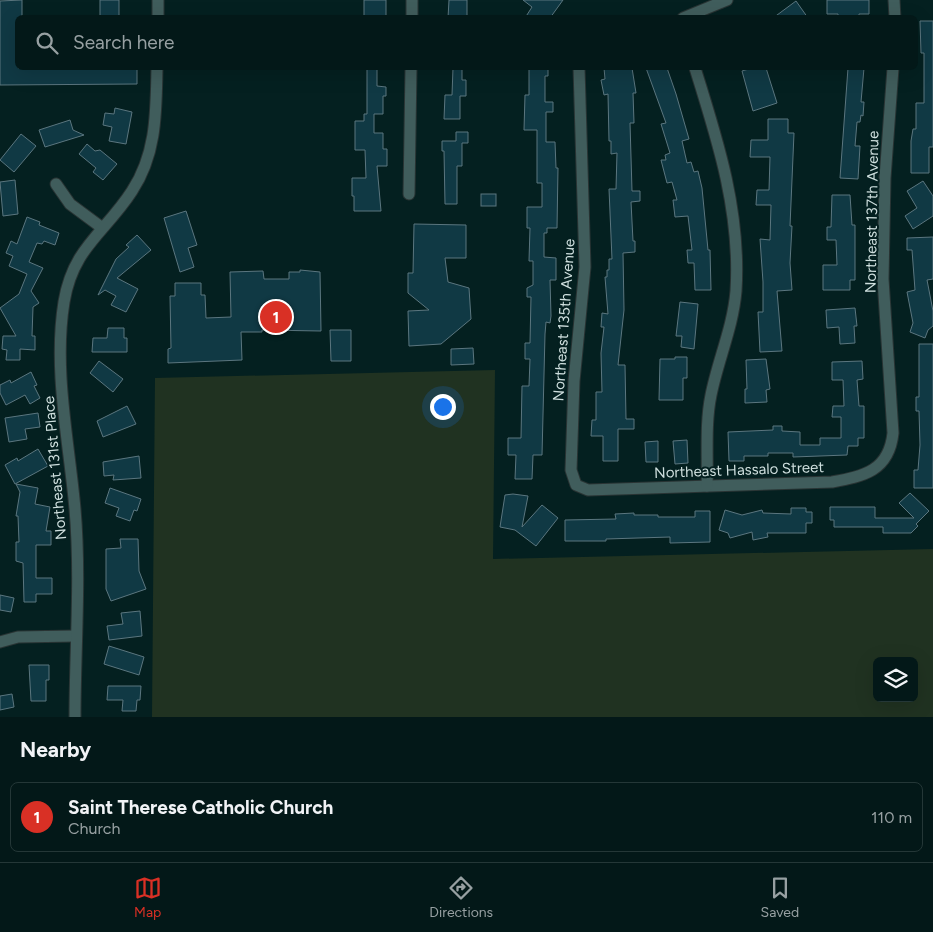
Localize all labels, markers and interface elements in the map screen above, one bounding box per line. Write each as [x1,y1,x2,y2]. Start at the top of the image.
search box [15,15,918,70]
icon: search [33,29,61,57]
text: Search here [73,31,175,54]
street label: Northeast 137th Avenue [862,131,882,293]
street label: Northeast 135th Avenue [549,238,579,402]
pin: 1 [260,298,292,336]
your location [430,394,456,420]
street label: Northeast 131st Place [40,395,70,541]
street label: Northeast Hassalo Street [654,458,825,482]
map controls [873,657,918,702]
button: layers [873,657,918,702]
text: Nearby [20,737,91,762]
text: Saint Therese Catholic Church [68,796,333,819]
text: 1 [34,808,40,827]
text: 110 m [871,808,912,827]
text: Church [68,819,120,838]
tab: Map [134,874,162,921]
tab: Directions [429,874,493,921]
tab: Saved [761,874,799,921]

